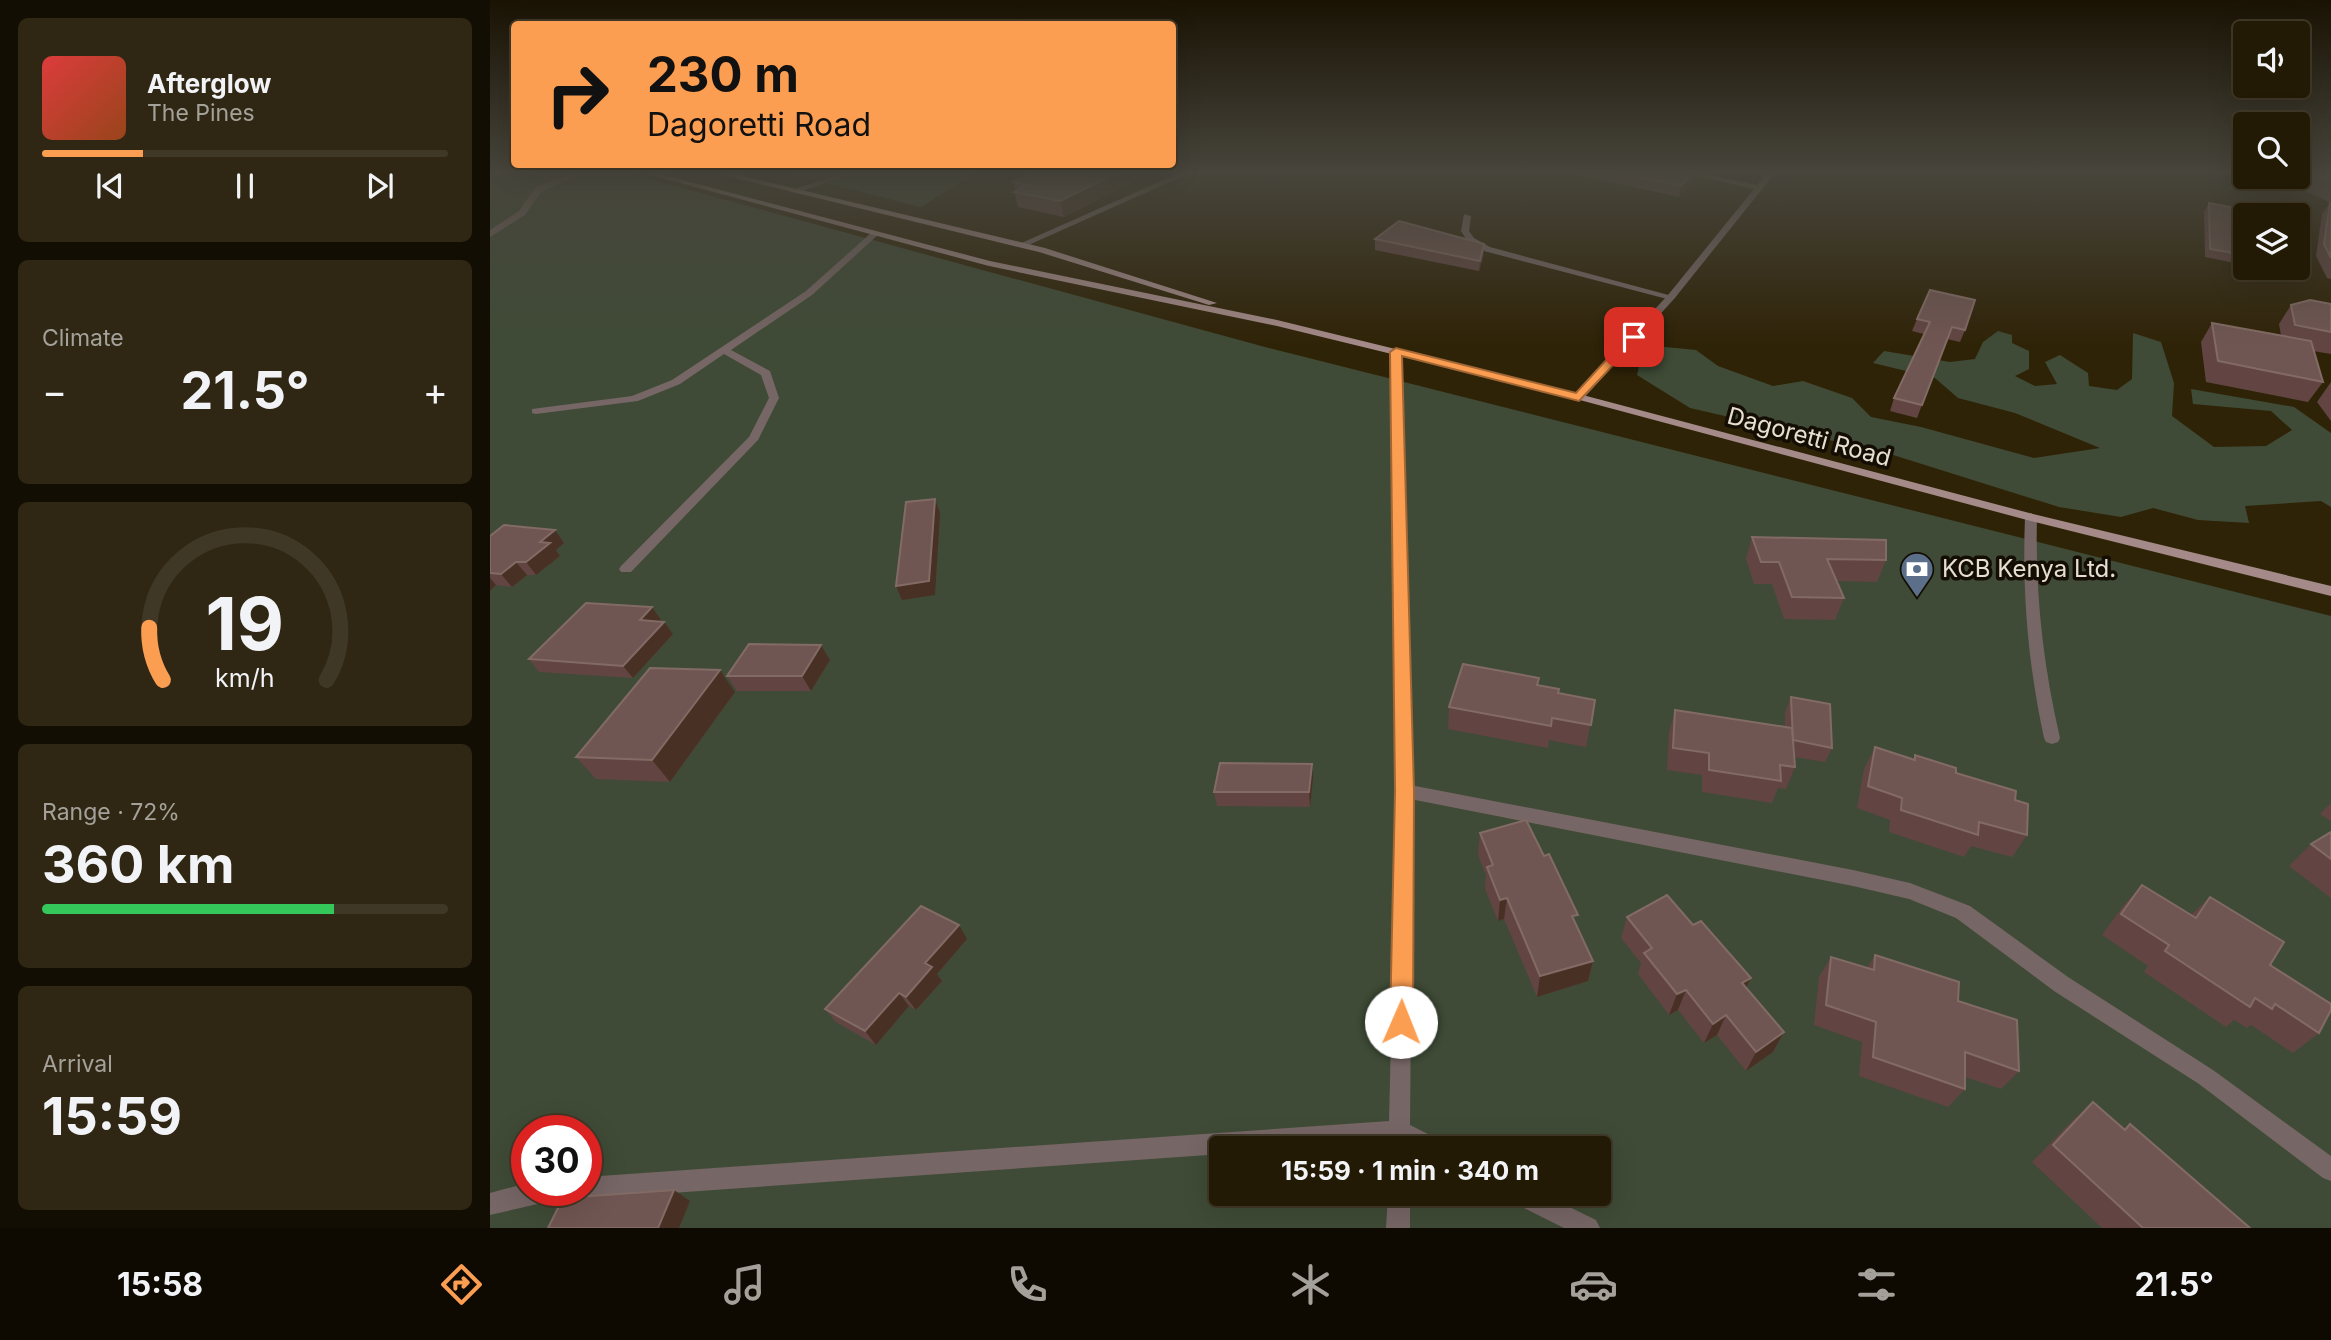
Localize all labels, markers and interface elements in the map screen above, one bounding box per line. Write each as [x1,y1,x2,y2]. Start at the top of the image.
map controls [2233,21,2310,280]
button: sound [2233,21,2310,98]
text: 230 m [647,45,799,104]
icon: right [532,49,623,140]
text: Afterglow [147,68,271,99]
text: The Pines [147,99,255,127]
text: Dagoretti Road [647,105,871,144]
button: search [2233,112,2310,189]
icon: previous [91,167,129,205]
icon: pause [226,167,264,205]
icon: next [361,167,399,205]
button: layers [2233,203,2310,280]
pin [1604,307,1664,367]
icon: arrive [1615,318,1653,356]
text: Climate [42,324,124,352]
text: 21.5° [180,359,310,422]
text: − [42,368,67,414]
text: + [423,368,448,414]
street label: Dagoretti Road [1724,401,1894,472]
bank icon: KCB Kenya Ltd. [1898,550,1936,599]
place label: KCB Kenya Ltd. [1942,554,2116,583]
text: 19 [206,579,284,668]
text: km/h [215,663,275,693]
text: Range · 72% [42,798,180,826]
text: 360 km [42,833,234,896]
position arrow [1364,985,1438,1059]
text: Arrival [42,1050,113,1078]
text: 15:59 [42,1085,182,1148]
speed limit sign: 30 [511,1115,602,1206]
text: 15:59 · 1 min · 340 m [1281,1155,1539,1186]
icon: directions [437,1260,486,1309]
icon: music [720,1260,769,1309]
icon: phone [1003,1260,1052,1309]
icon: climate [1286,1260,1335,1309]
icon: car [1569,1260,1618,1309]
icon: filters [1852,1260,1901,1309]
text: 15:58 [117,1265,203,1304]
text: 21.5° [2135,1265,2214,1304]

